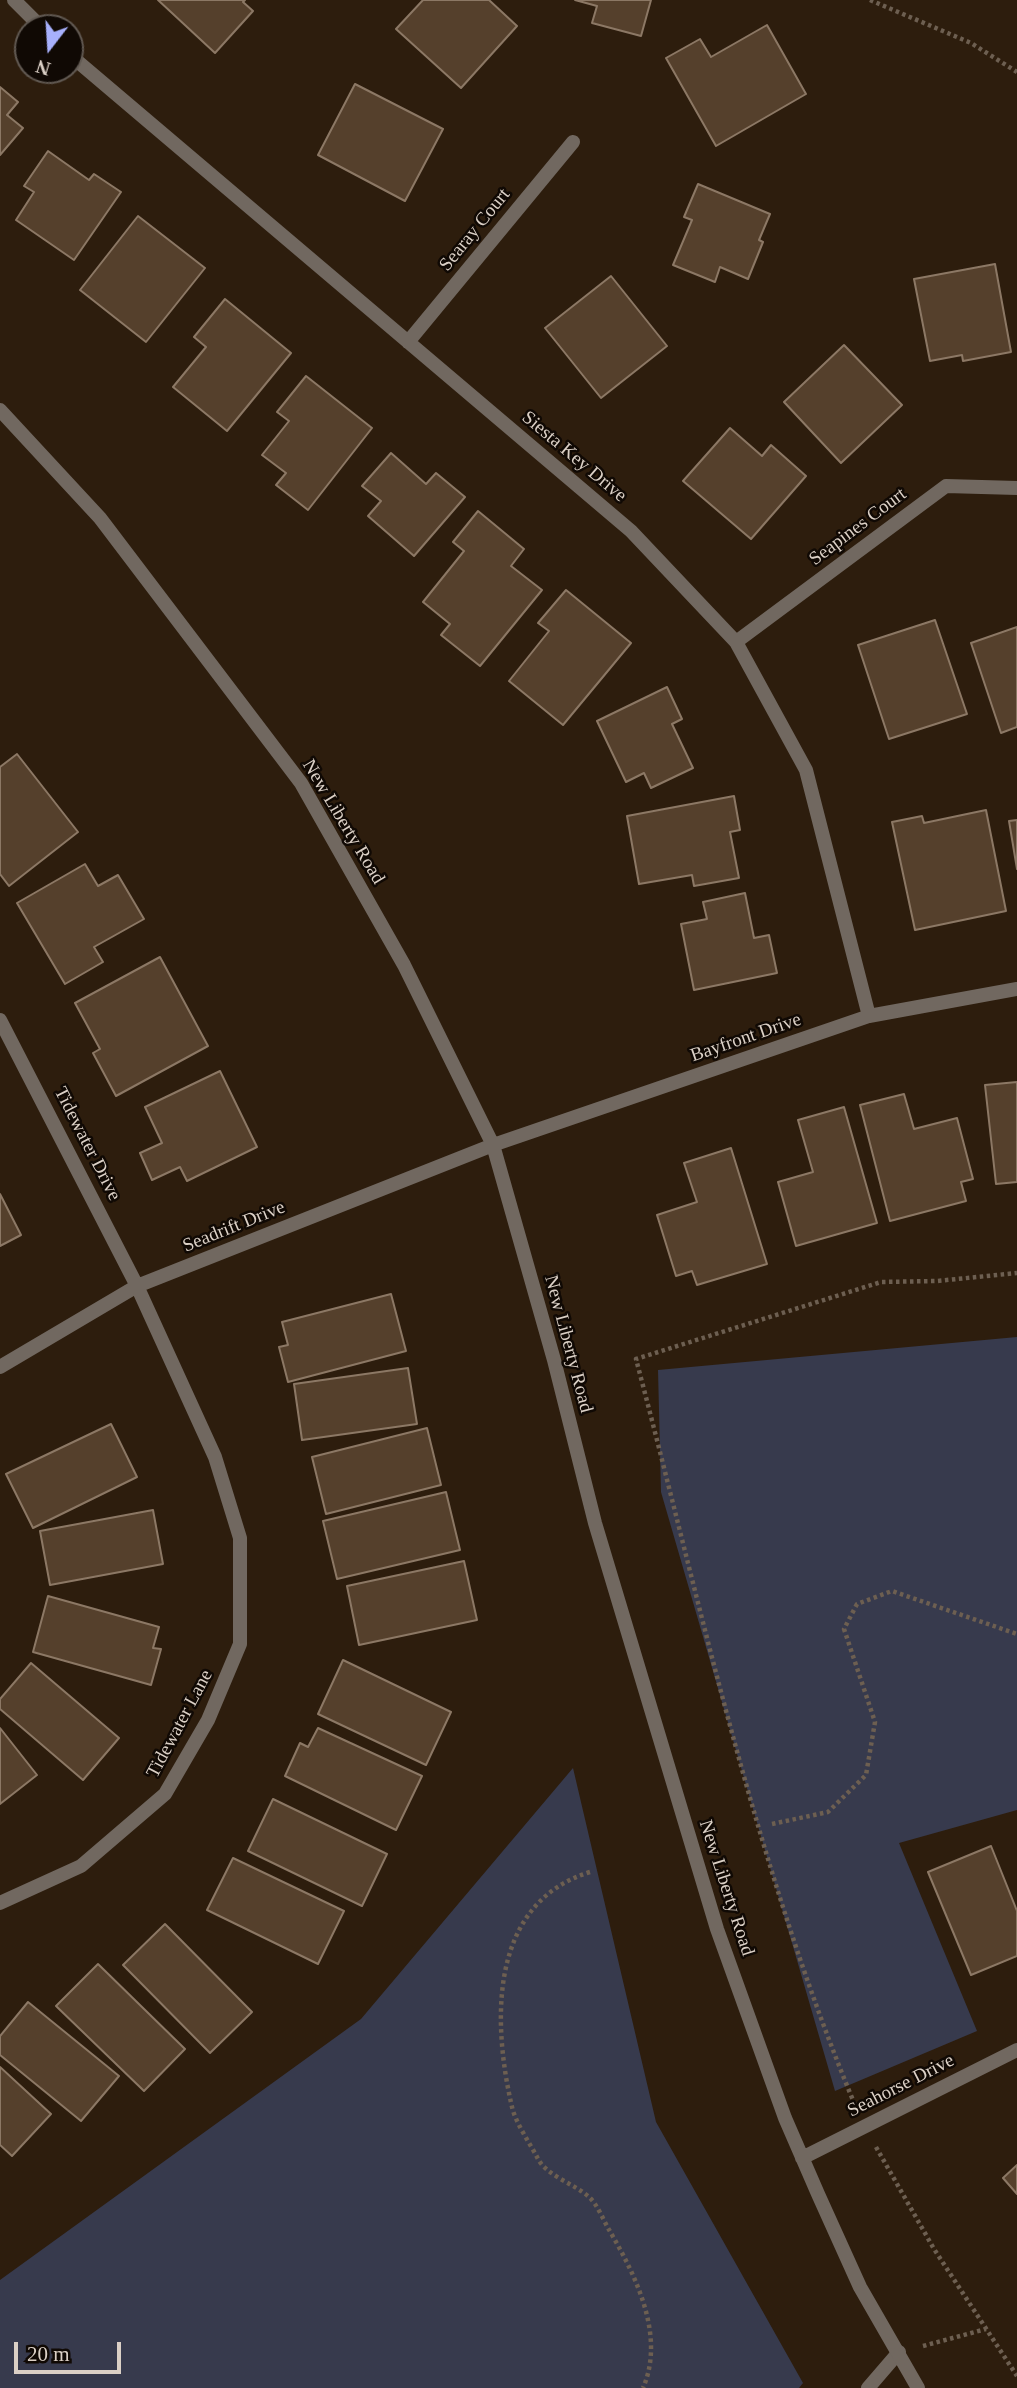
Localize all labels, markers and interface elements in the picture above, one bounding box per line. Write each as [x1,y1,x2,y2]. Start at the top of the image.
north arrow [14,14,84,84]
text: N [34,56,53,80]
street label: Searay Court [435,184,515,276]
street label: Siesta Key Drive [517,407,631,507]
street label: Seapines Court [805,483,911,571]
street label: New Liberty Road [297,756,389,888]
street label: Bayfront Drive [688,1008,804,1068]
street label: Tidewater Drive [49,1083,125,1205]
street label: Seadrift Drive [180,1196,288,1258]
street label: New Liberty Road [539,1273,597,1415]
street label: Tidewater Lane [142,1666,218,1782]
street label: New Liberty Road [693,1817,759,1959]
street label: Seahorse Drive [844,2049,958,2123]
scale bar [18,2328,124,2372]
text: 20 m [27,2342,70,2366]

